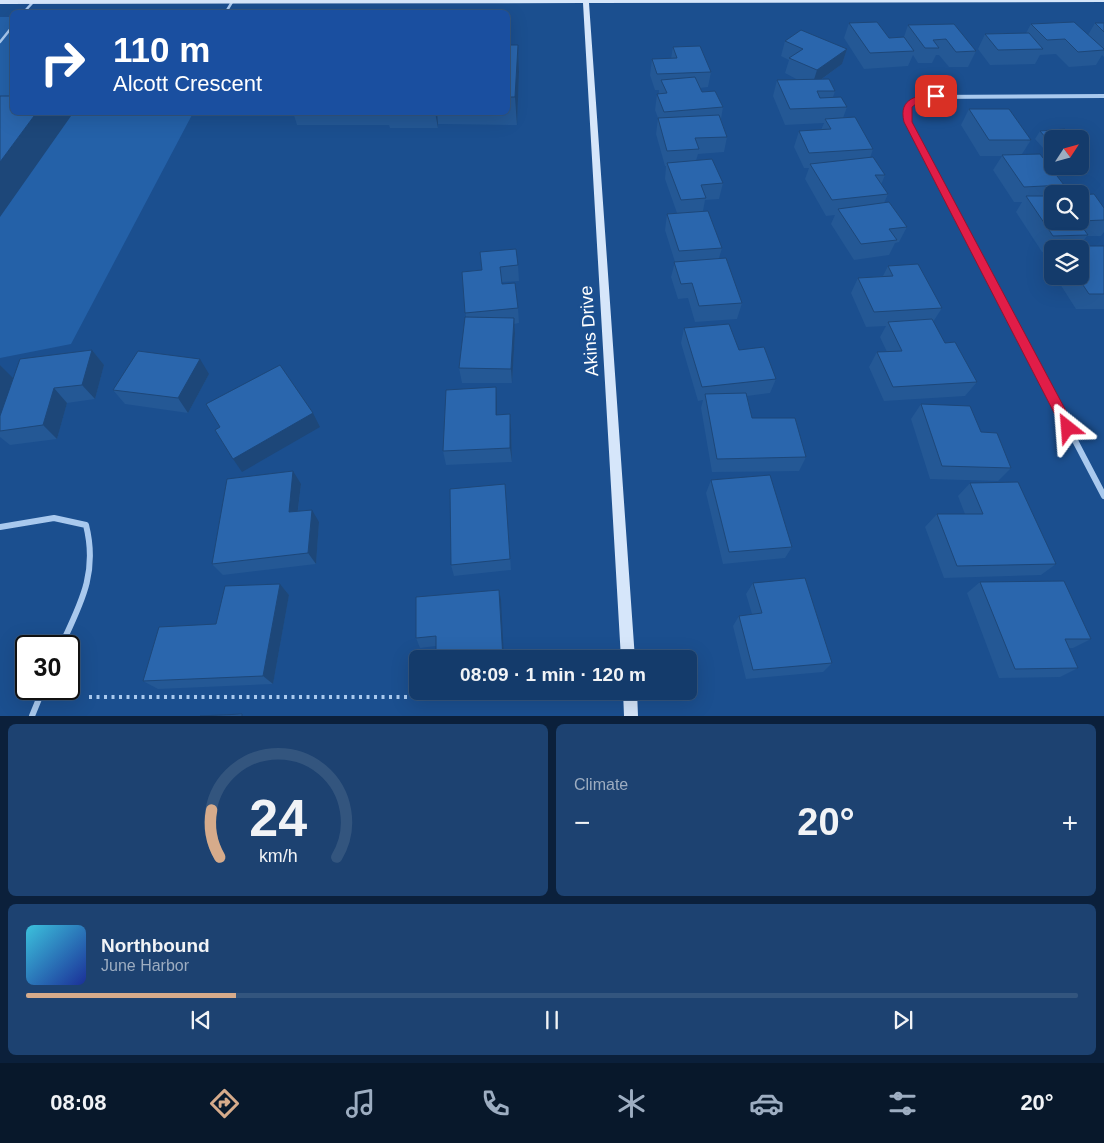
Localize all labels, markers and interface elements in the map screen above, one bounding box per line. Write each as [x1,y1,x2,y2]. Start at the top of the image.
icon: right [30,30,95,95]
text: 110 m [113,30,210,69]
text: Alcott Crescent [113,71,262,96]
pin [915,75,957,117]
icon: arrive [922,82,950,110]
north arrow [1044,130,1089,175]
map controls [1044,130,1089,285]
button: search [1044,185,1089,230]
button: layers [1044,240,1089,285]
street label: Akins Drive [576,285,602,377]
position arrow [1041,401,1093,453]
speed limit sign: 30 [15,635,80,700]
text: 08:09 · 1 min · 120 m [460,664,646,685]
text: Climate [574,776,628,793]
text: 24 [249,789,307,847]
text: 20° [797,801,855,843]
text: − [574,807,590,838]
text: + [1062,807,1078,838]
text: km/h [259,846,297,866]
text: Northbound [101,935,210,956]
text: June Harbor [101,957,189,974]
icon: previous [187,1006,215,1034]
icon: pause [538,1006,566,1034]
icon: next [889,1006,917,1034]
icon: directions [207,1086,242,1121]
icon: music [343,1086,378,1121]
icon: phone [478,1086,513,1121]
icon: climate [614,1086,649,1121]
icon: car [749,1086,784,1121]
icon: filters [885,1086,920,1121]
text: 08:08 [50,1090,107,1115]
text: 20° [1020,1090,1054,1115]

